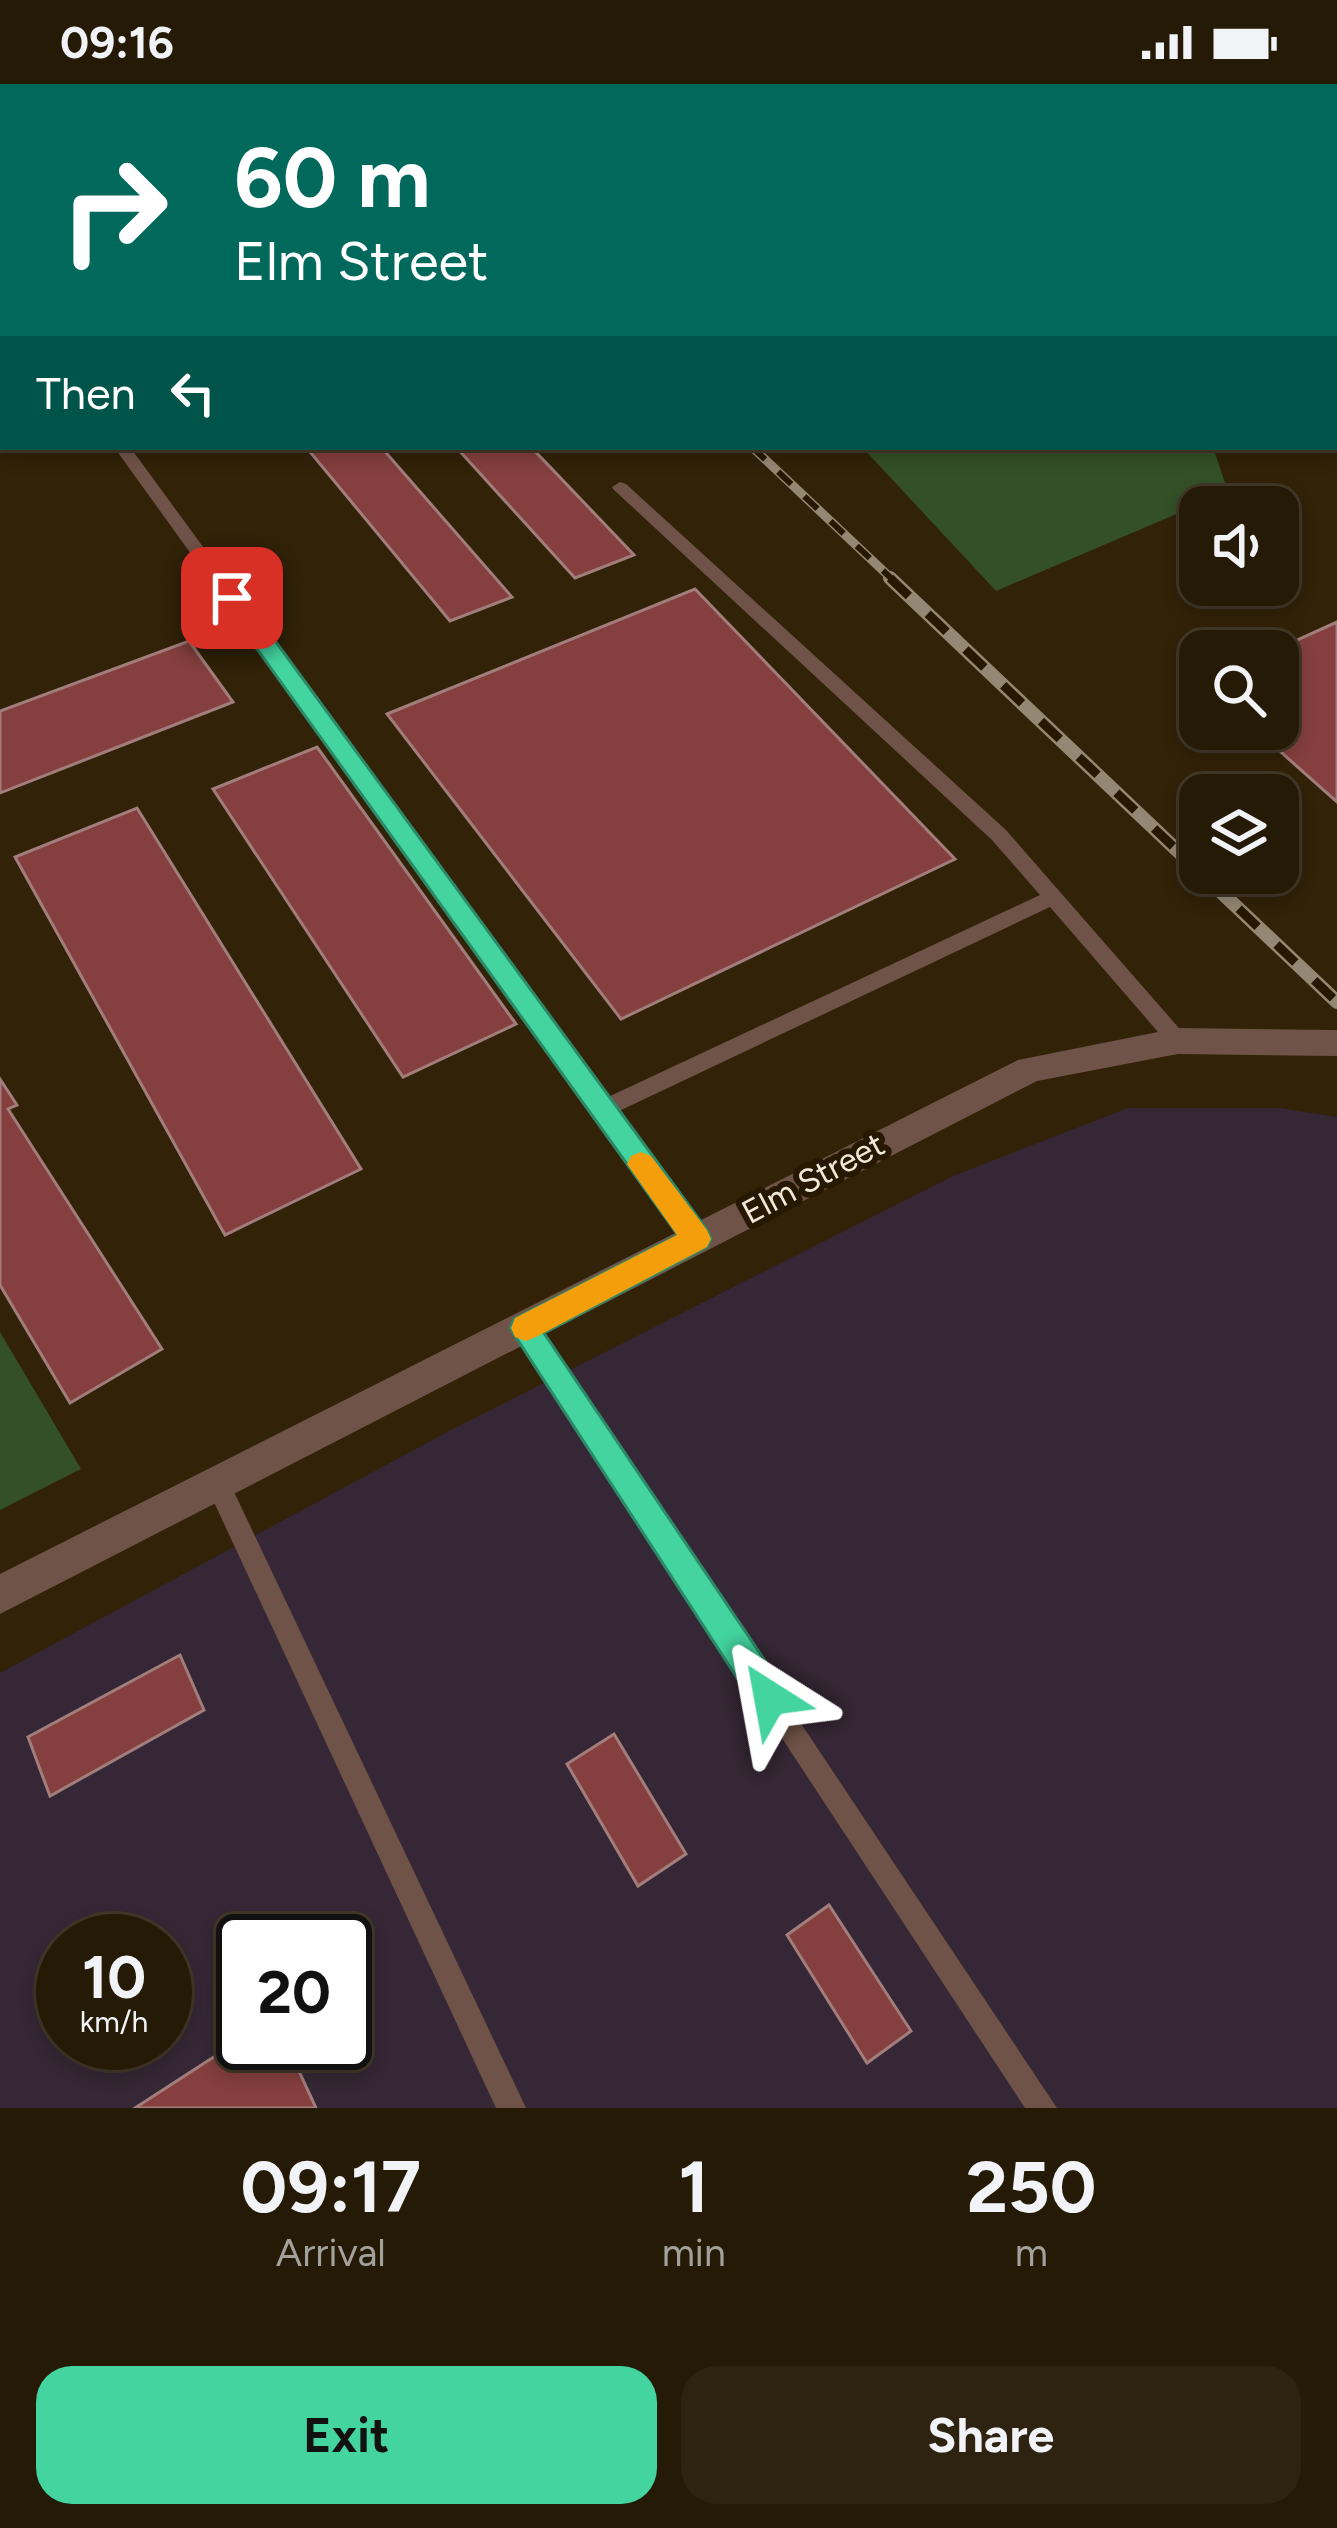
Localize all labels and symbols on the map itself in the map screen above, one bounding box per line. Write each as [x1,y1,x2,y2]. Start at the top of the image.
pin [181,547,283,649]
street label: Elm Street [735,1124,891,1232]
position arrow [707,1635,833,1761]
speed limit sign: 20 [216,1914,372,2070]

